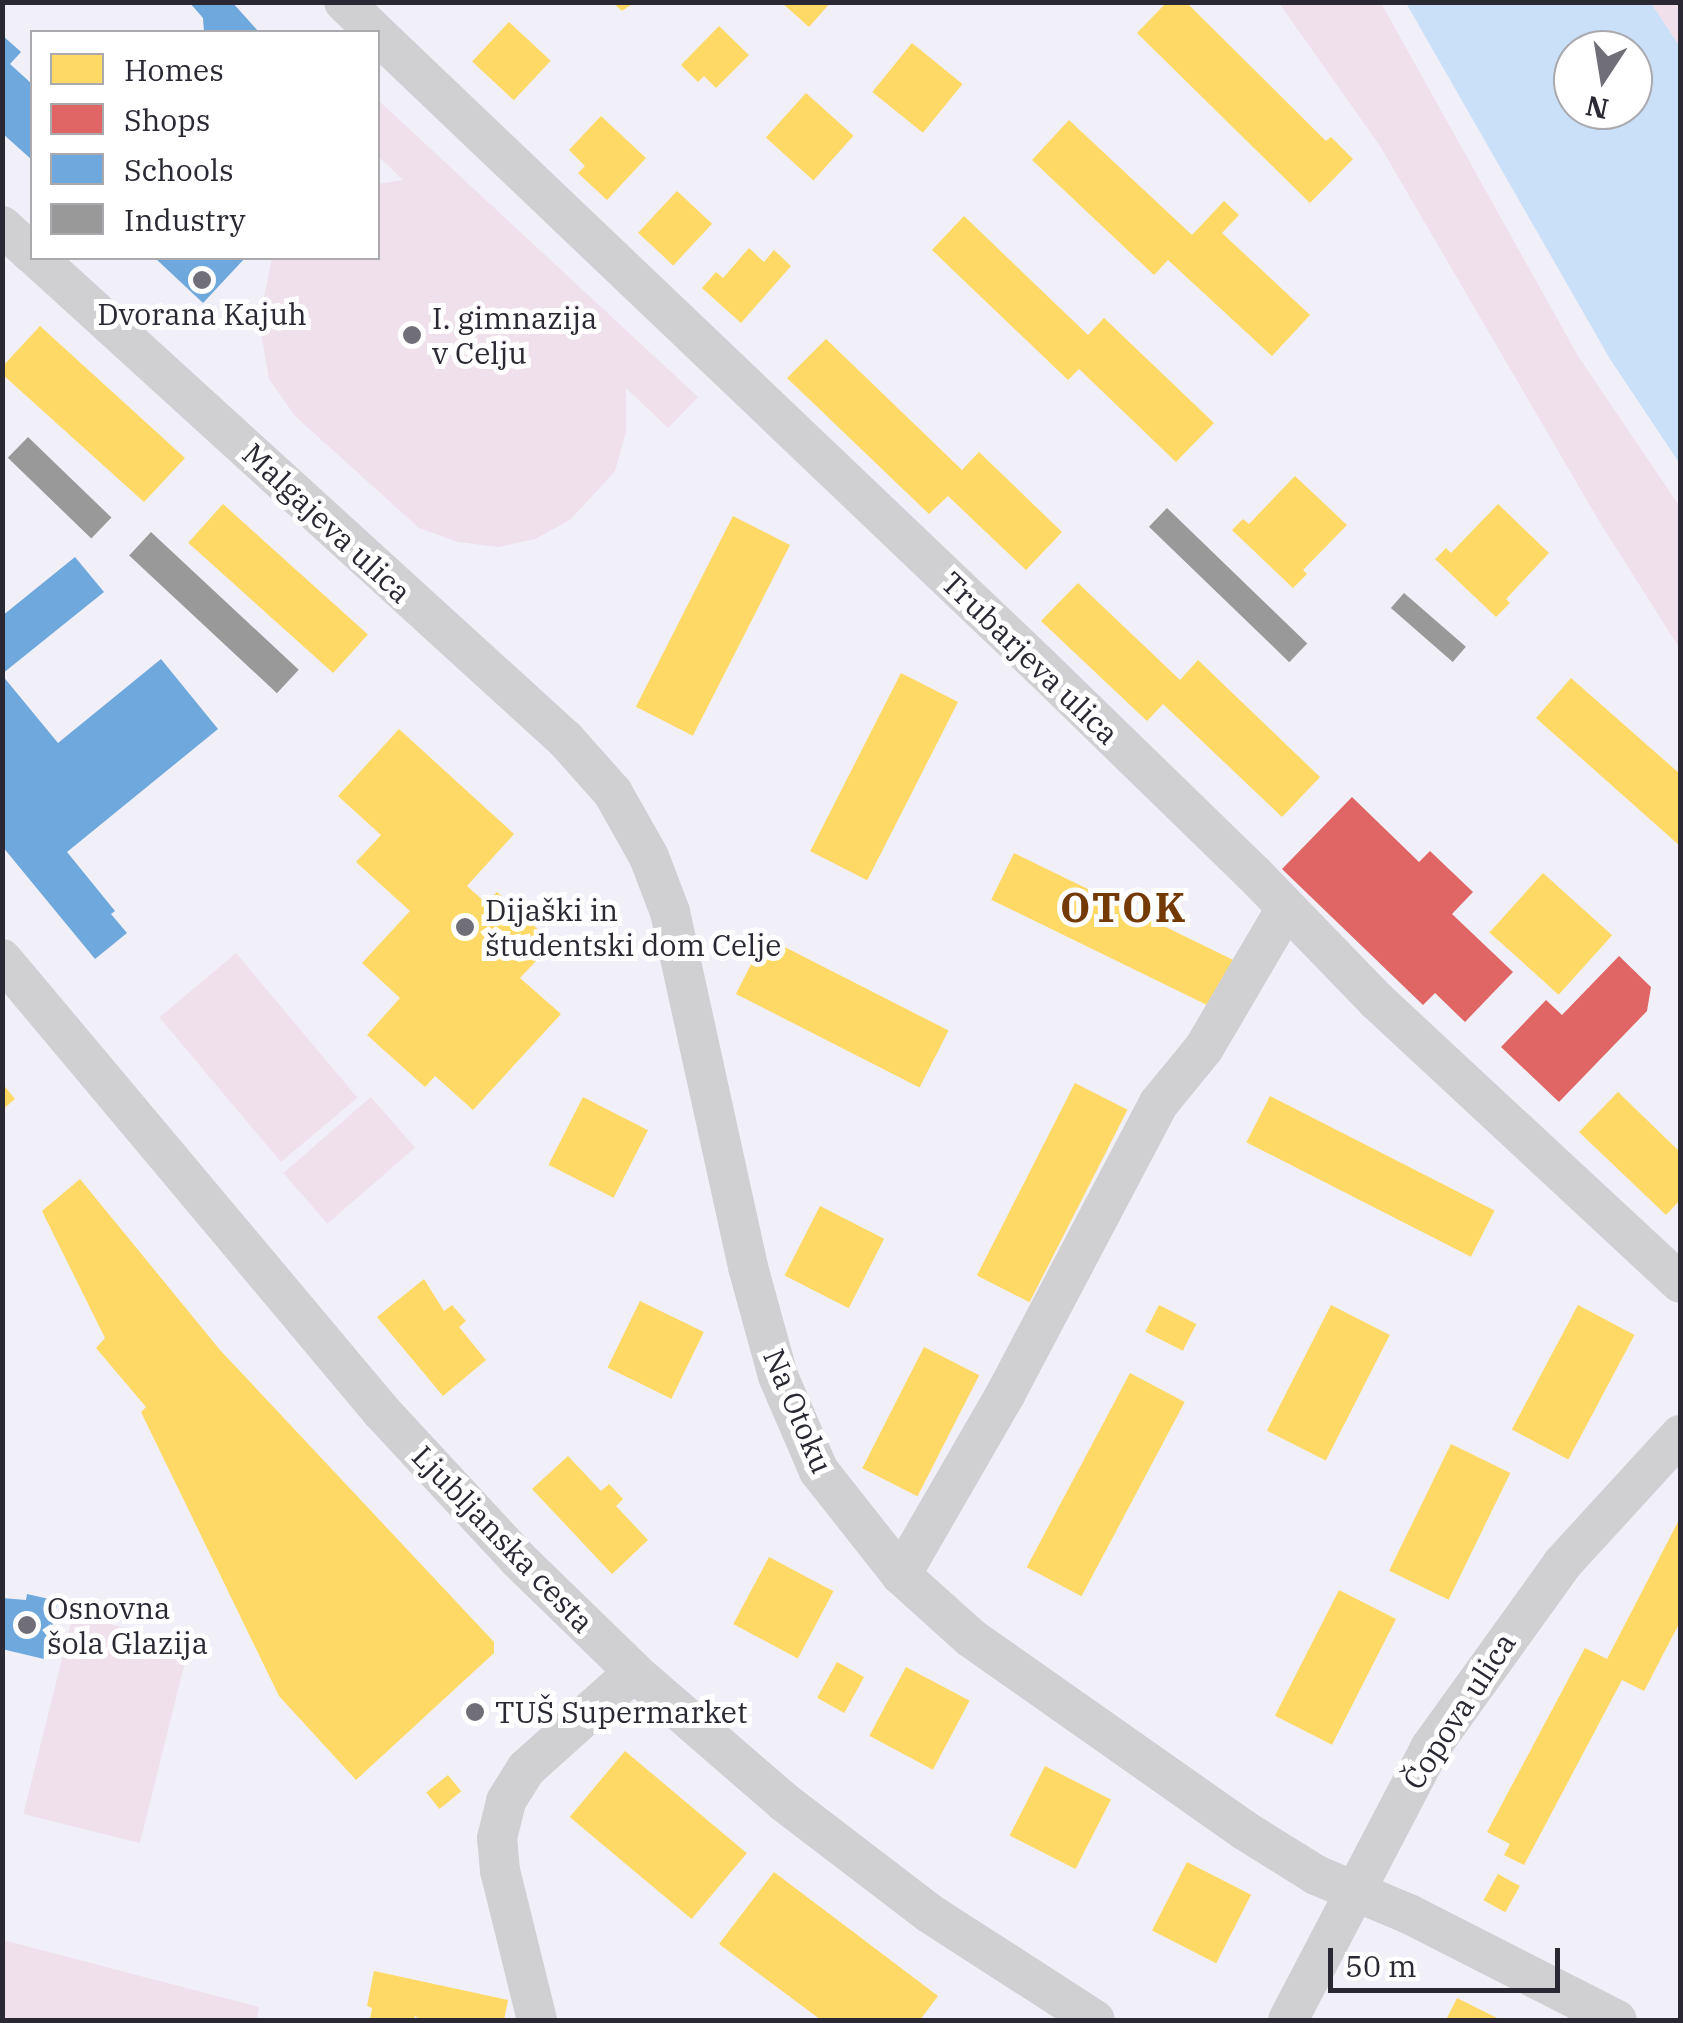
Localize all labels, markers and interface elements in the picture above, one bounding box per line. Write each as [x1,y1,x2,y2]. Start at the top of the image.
legend [30,30,380,260]
north arrow [1553,30,1653,130]
text: Homes [124,50,224,89]
text: N [1582,87,1612,128]
text: Shops [124,100,210,139]
text: Schools [124,150,234,189]
text: Industry [124,200,246,239]
marker: Dvorana Kajuh [191,269,213,291]
place label: Dvorana Kajuh [97,296,307,332]
place label: I. gimnazija v Celju [432,300,597,370]
marker: I. gimnazija v Celju [401,324,423,346]
street label: Malgajeva ulica [235,436,419,610]
street label: Trubarjeva ulica [934,564,1126,752]
district label: OTOK [1060,883,1188,931]
place label: Dijaški in študentski dom Celje [485,892,781,962]
marker: Dijaški in študentski dom Celje [454,916,476,938]
street label: Na Otoku [756,1344,840,1478]
street label: Ljubljanska cesta [405,1438,601,1640]
place label: Osnovna šola Glazija [47,1590,208,1660]
marker: Osnovna šola Glazija [16,1614,38,1636]
street label: Čopova ulica [1395,1626,1523,1796]
place label: TUŠ Supermarket [495,1694,747,1730]
marker: TUŠ Supermarket [464,1701,486,1723]
scale bar [1333,1928,1566,1990]
text: 50 m [1345,1946,1417,1985]

